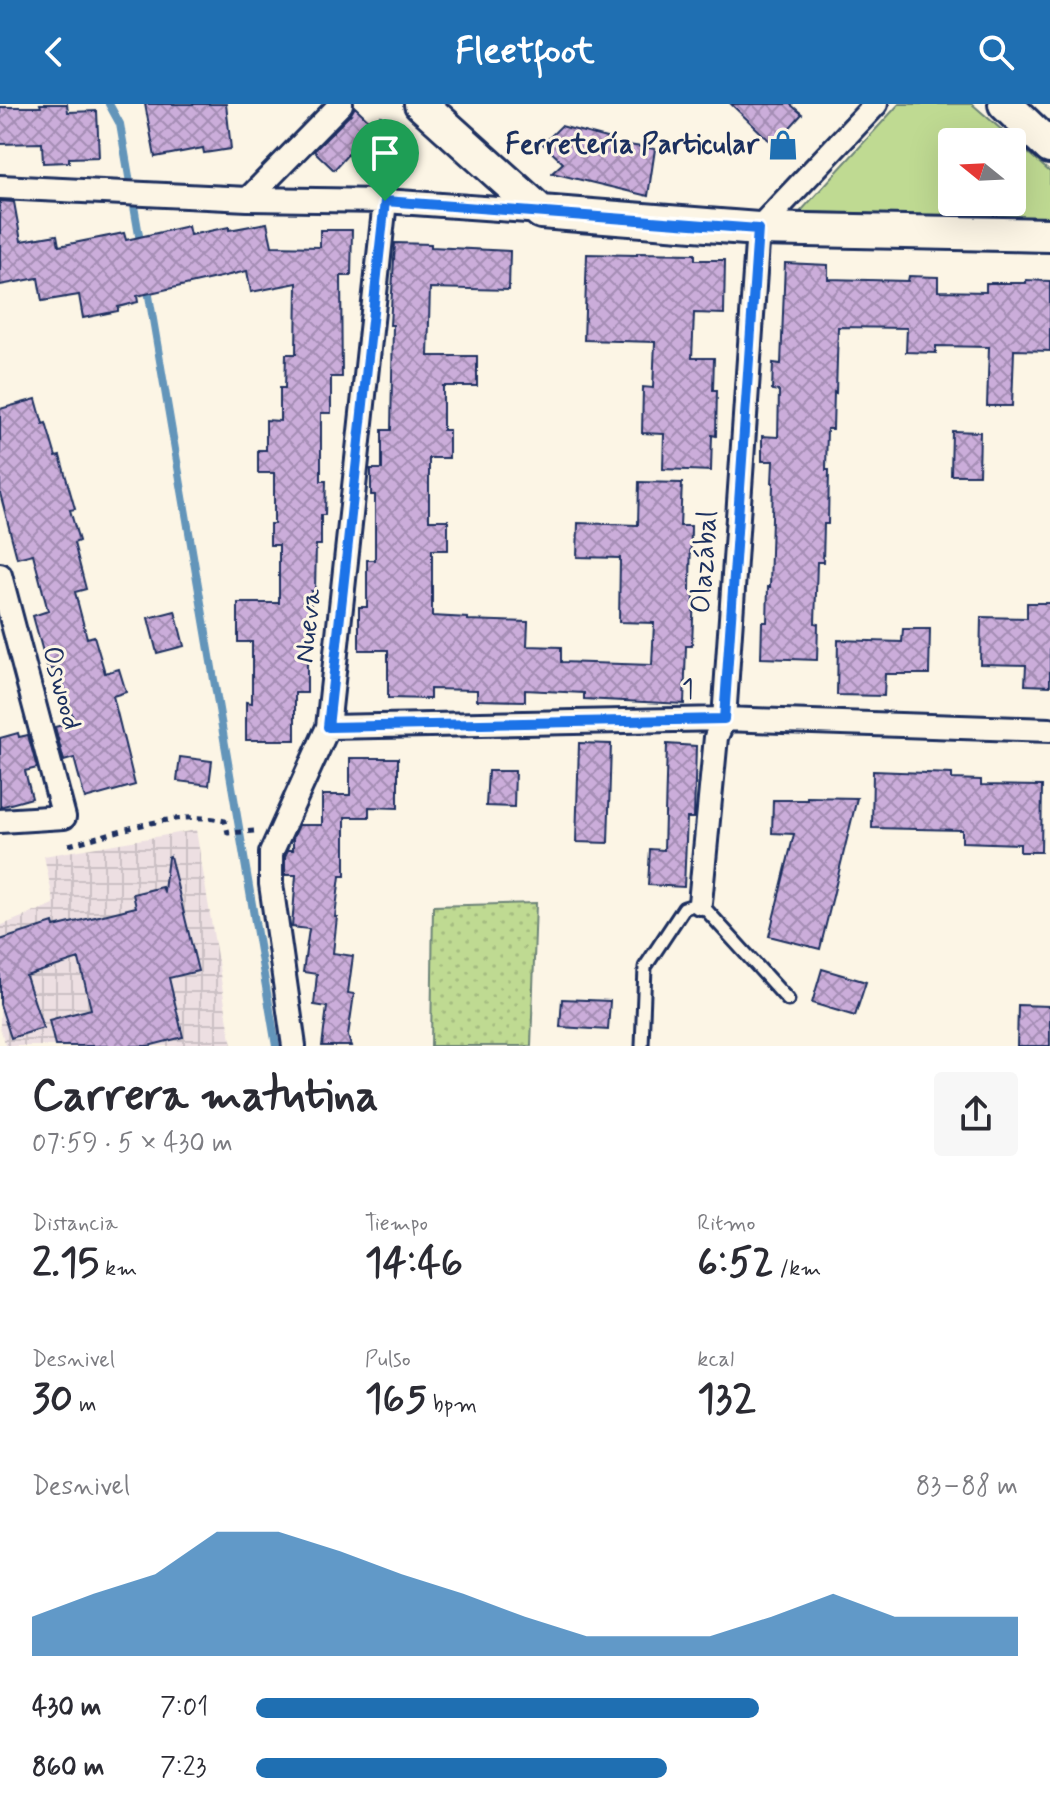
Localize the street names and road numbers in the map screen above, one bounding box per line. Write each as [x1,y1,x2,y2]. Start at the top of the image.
street label: Olazábal [683,509,727,615]
street label: Nueva [287,587,331,665]
street label: Oswood [32,642,90,734]
street label: 1 [681,671,695,709]

